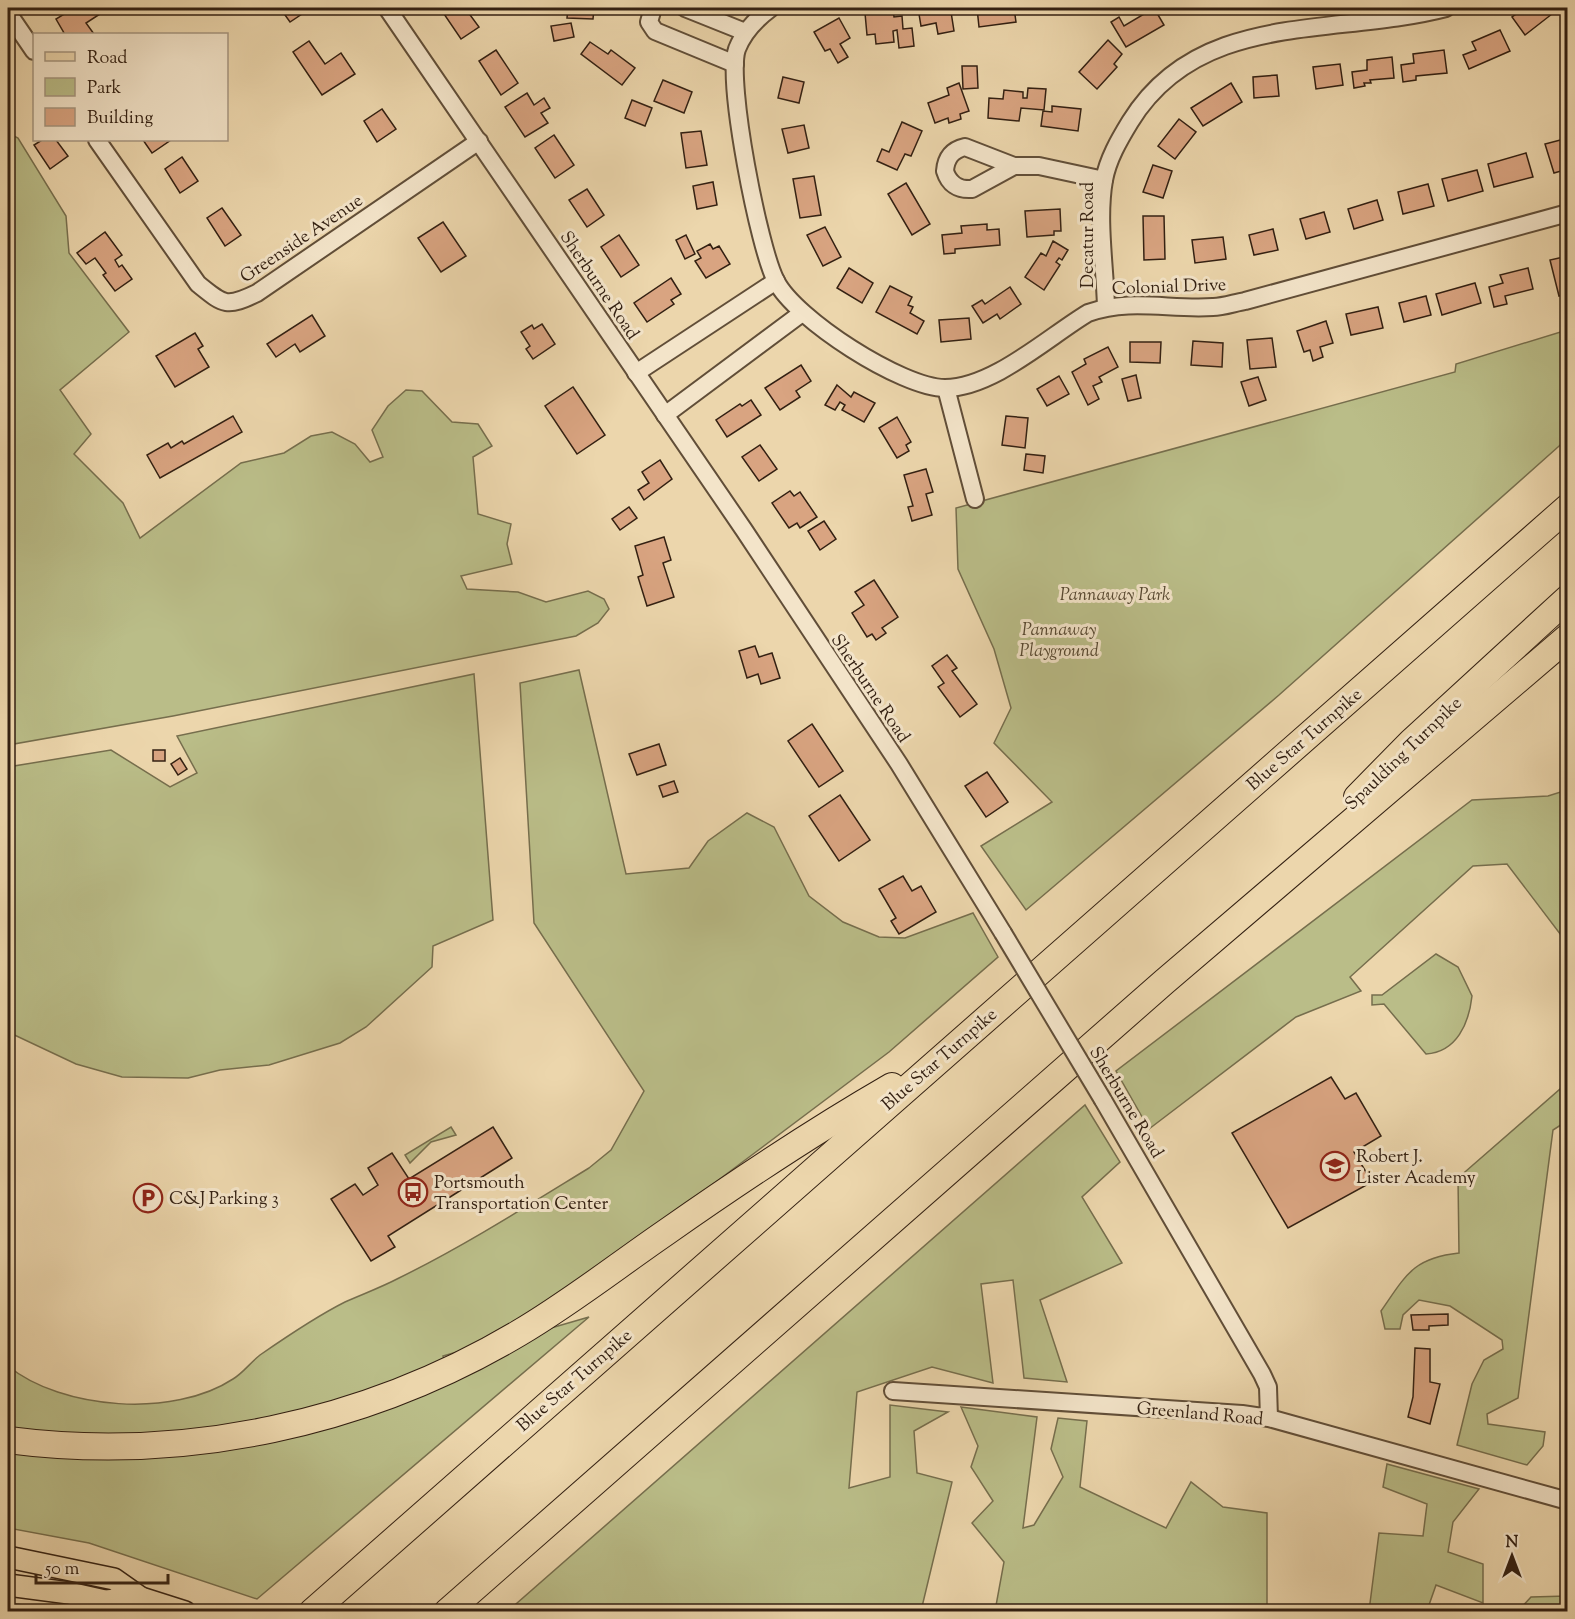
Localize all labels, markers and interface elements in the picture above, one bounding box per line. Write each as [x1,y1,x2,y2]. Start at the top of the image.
legend [33,33,228,141]
text: Road [87,46,127,72]
text: Park [87,76,122,102]
text: Building [87,106,153,132]
street label: Decatur Road [1076,182,1102,288]
street label: Greenside Avenue [235,189,369,291]
street label: Sherburne Road [552,227,644,346]
street label: Colonial Drive [1111,273,1227,303]
park label: Pannaway Park [1060,583,1170,609]
park label: Pannaway Playground [1019,618,1099,665]
street label: Sherburne Road [823,630,915,749]
street label: Blue Star Turnpike [1242,683,1369,798]
street label: Spaulding Turnpike [1340,692,1469,817]
street label: Blue Star Turnpike [877,1003,1004,1118]
street label: Sherburne Road [1082,1042,1169,1164]
place label: Robert J. Lister Academy [1356,1145,1476,1192]
school or university icon: Robert J. Lister Academy [1319,1150,1351,1182]
place label: Portsmouth Transportation Center [434,1171,609,1218]
bus stop icon: Portsmouth Transportation Center [397,1176,429,1208]
parking icon: C&J Parking 3 [132,1182,164,1214]
place label: C&J Parking 3 [169,1187,279,1213]
street label: Blue Star Turnpike [512,1324,639,1439]
street label: Greenland Road [1135,1397,1264,1433]
north arrow [1482,1526,1542,1586]
text: N [1506,1532,1519,1555]
scale bar [36,1547,168,1585]
text: 50 m [44,1557,80,1583]

